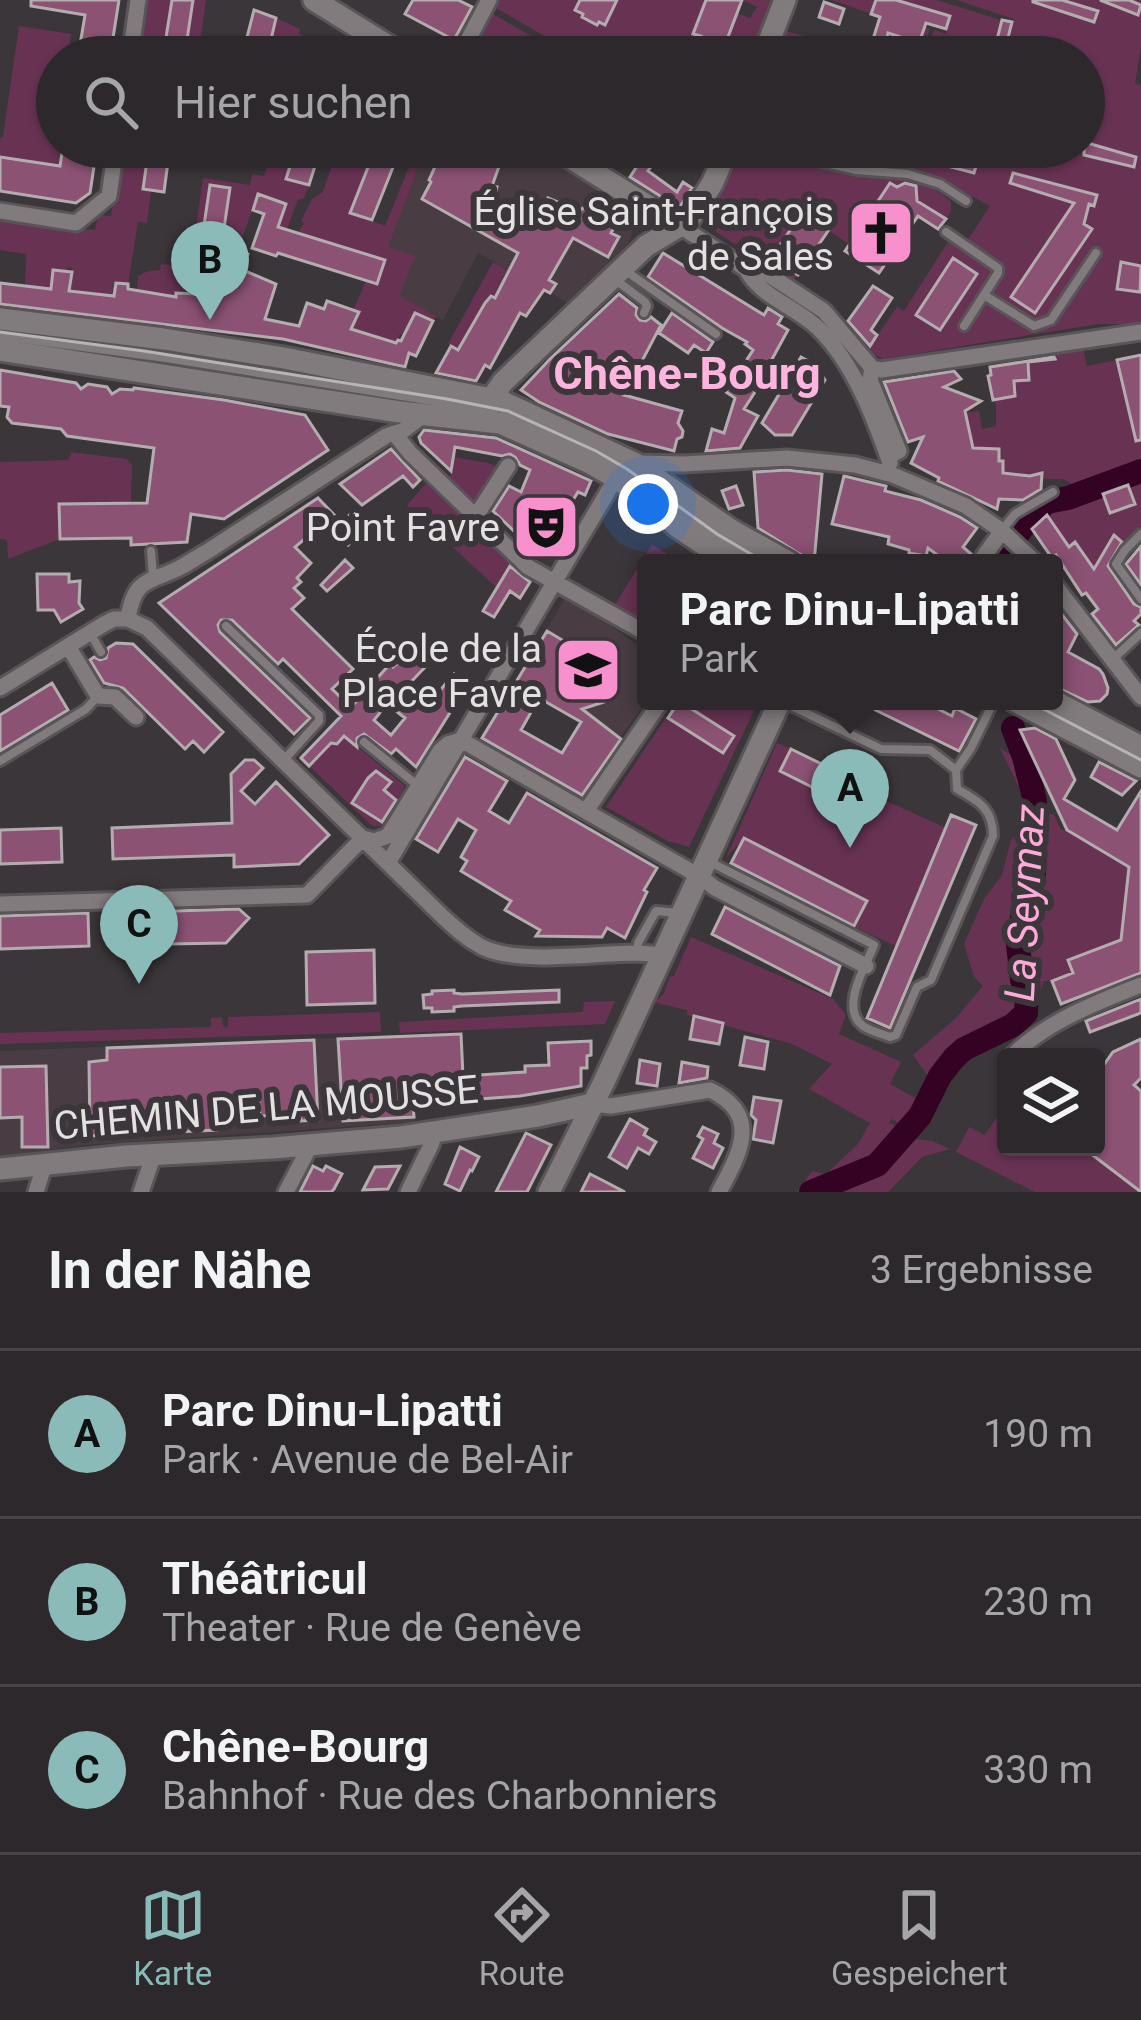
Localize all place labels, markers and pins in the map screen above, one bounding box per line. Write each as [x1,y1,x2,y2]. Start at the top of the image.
place label: Église Saint-François de Sales [473,189,834,280]
church icon: Église Saint-François de Sales [846,198,916,268]
pin: B [171,221,249,320]
theatre icon: Point Favre [511,492,581,562]
place label: Point Favre [306,505,500,551]
place label: École de la Place Favre [342,626,542,717]
school or university icon: École de la Place Favre [553,635,623,705]
pin: A [811,749,889,848]
pin: C [100,885,178,984]

